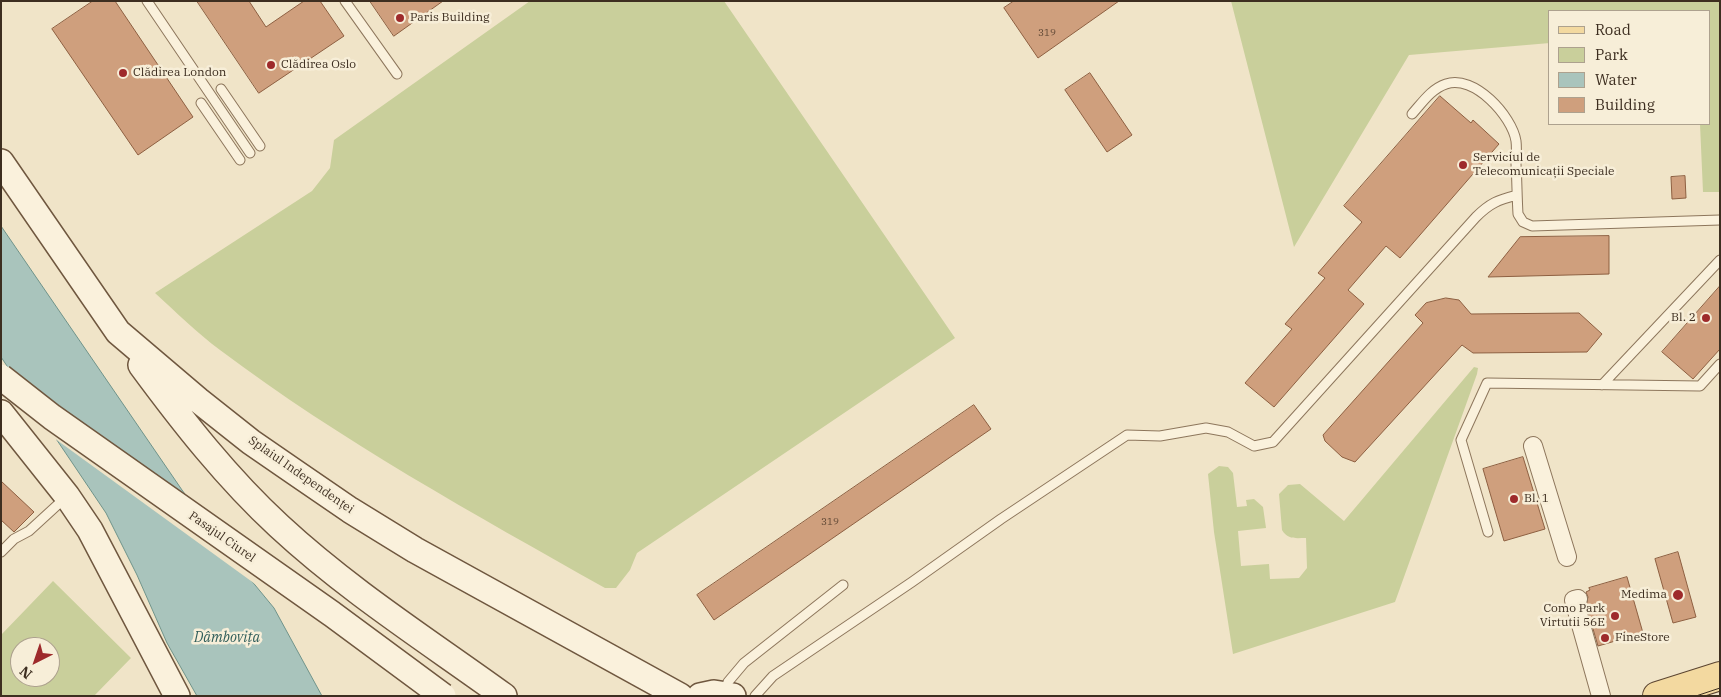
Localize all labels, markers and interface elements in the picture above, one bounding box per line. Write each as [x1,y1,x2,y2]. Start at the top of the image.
legend [1548,10,1711,125]
place label: Paris Building [410,11,490,25]
marker: Paris Building [394,12,406,24]
text: Road [1595,20,1631,39]
house number: 319 [1038,27,1056,39]
text: Park [1595,45,1628,64]
place label: Clădirea Oslo [281,58,356,72]
marker: Clădirea Oslo [265,59,277,71]
place label: Clădirea London [133,66,227,80]
marker: Clădirea London [117,67,129,79]
text: Water [1595,70,1637,89]
text: Building [1595,95,1655,114]
place label: Serviciul de Telecomunicații Speciale [1473,151,1615,179]
marker: Serviciul de Telecomunicații Speciale [1457,159,1469,171]
place label: Bl. 2 [1671,311,1696,325]
marker: Bl. 2 [1700,312,1712,324]
street label: Splaiul Independenței [246,433,356,517]
place label: Bl. 1 [1524,492,1549,506]
marker: Bl. 1 [1508,493,1520,505]
street label: Pasajul Ciurel [186,509,258,565]
house number: 319 [821,516,839,528]
place label: Medima [1621,588,1667,602]
marker: Medima [1671,588,1685,602]
place label: Como Park Virtutii 56E [1540,602,1605,630]
marker: Como Park Virtutii 56E [1609,610,1621,622]
water label: Dâmbovița [194,630,260,646]
place label: FineStore [1615,631,1670,645]
marker: FineStore [1599,632,1611,644]
north arrow [10,637,60,687]
text: N [16,662,36,683]

